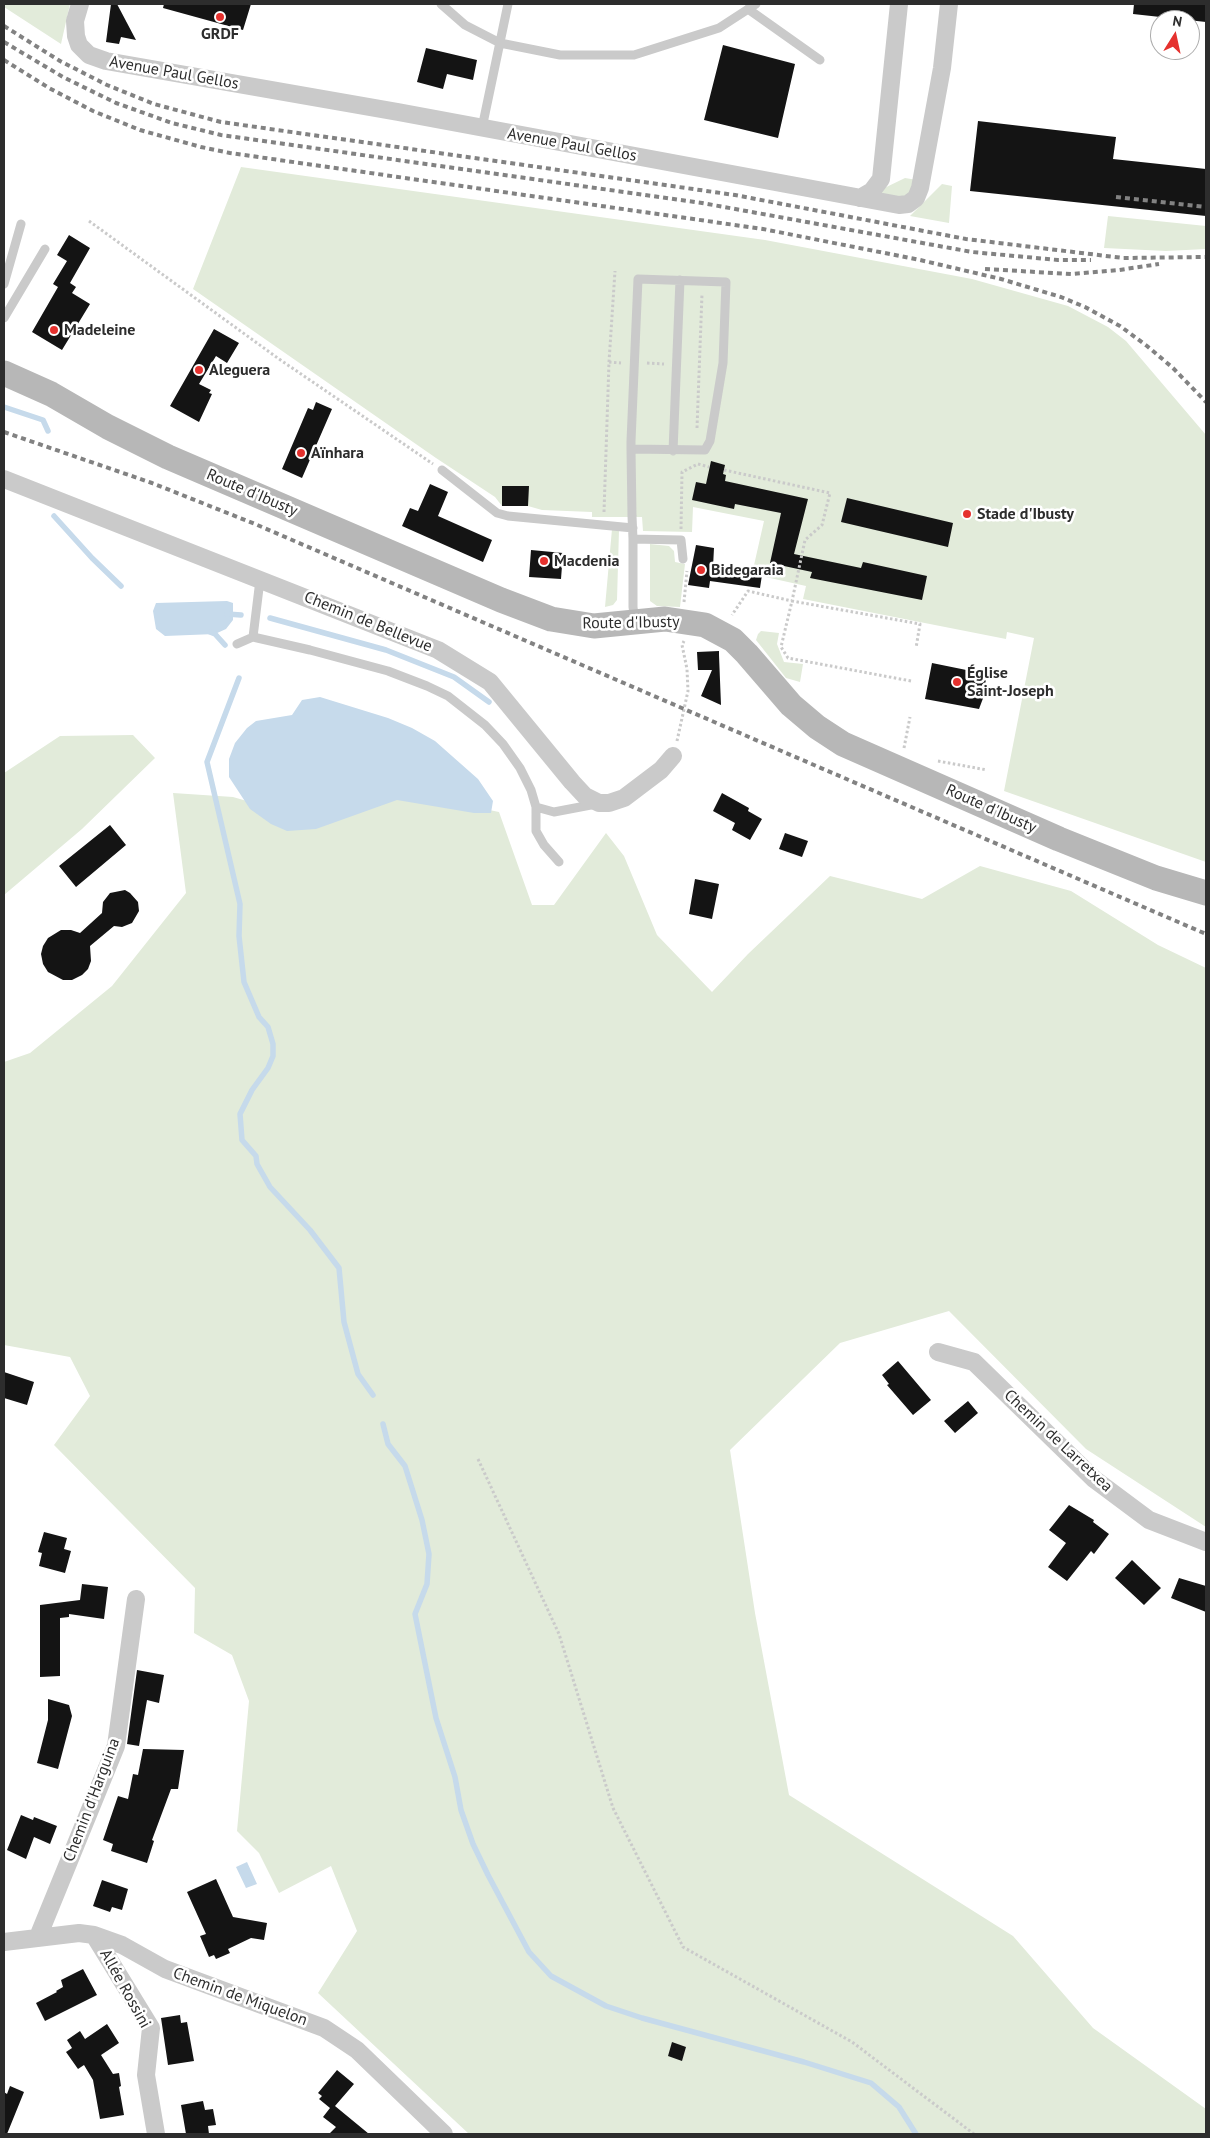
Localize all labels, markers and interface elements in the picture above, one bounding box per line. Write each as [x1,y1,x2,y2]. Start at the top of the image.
north arrow [1150,10,1200,60]
marker: GRDF [214,11,226,23]
text: N [1171,12,1184,31]
place label: GRDF [201,24,239,44]
street label: Avenue Paul Gellos [108,52,240,94]
street label: Avenue Paul Gellos [506,124,638,166]
place label: Madeleine [64,320,135,340]
marker: Madeleine [48,324,60,336]
place label: Aleguera [209,360,270,380]
marker: Aleguera [193,364,205,376]
place label: Aïnhara [311,443,364,463]
marker: Aïnhara [295,447,307,459]
street label: Route d'Ibusty [203,465,301,521]
place label: Stade d'Ibusty [977,504,1074,524]
marker: Stade d'Ibusty [961,508,973,520]
place label: Macdenia [554,551,619,571]
marker: Macdenia [538,555,550,567]
place label: Bidegaraia [711,560,784,580]
marker: Bidegaraia [695,564,707,576]
street label: Chemin de Bellevue [301,588,435,656]
street label: Route d'Ibusty [582,613,680,633]
place label: Église Saint-Joseph [967,663,1054,701]
marker: Église Saint-Joseph [951,676,963,688]
street label: Route d'Ibusty [943,780,1039,838]
street label: Chemin de Larretxea [1000,1386,1116,1496]
street label: Chemin d'Harguina [60,1736,124,1864]
street label: Allée Rossini [95,1946,155,2032]
street label: Chemin de Miquelon [170,1964,310,2030]

